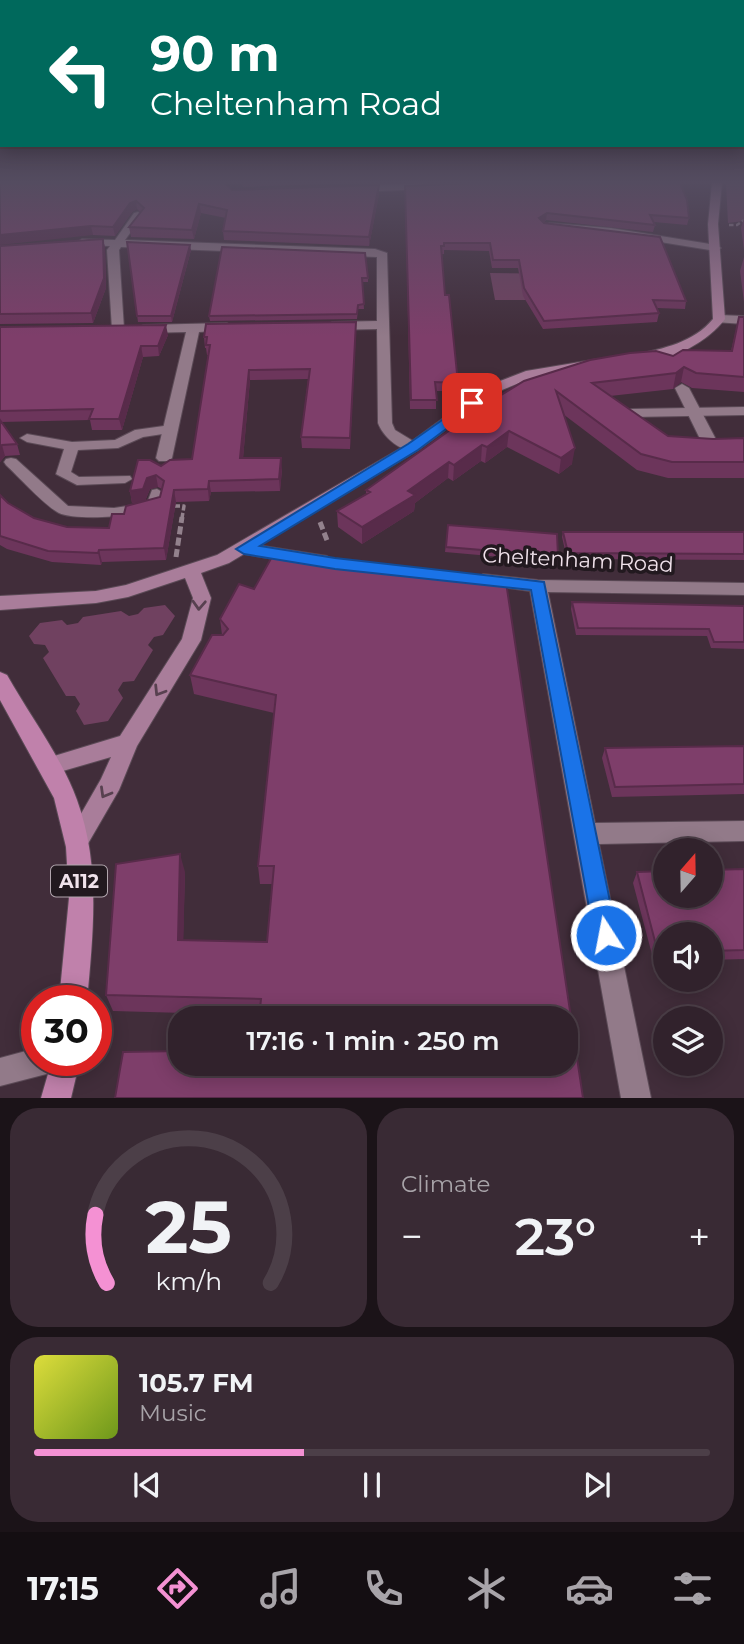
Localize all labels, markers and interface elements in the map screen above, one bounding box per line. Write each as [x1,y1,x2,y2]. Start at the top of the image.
text: 90 m [150,24,280,83]
icon: left [35,28,126,119]
text: Cheltenham Road [150,84,442,123]
pin [442,373,502,433]
icon: arrive [453,384,491,422]
street label: Cheltenham Road [482,542,674,577]
one-way arrow [192,600,207,611]
one-way arrow [155,684,168,697]
one-way arrow [100,785,113,798]
north arrow [653,838,723,908]
map controls [653,838,723,1076]
road number: A112 [51,866,107,897]
position arrow [569,898,643,972]
button: sound [653,922,723,992]
speed limit sign: 30 [21,985,112,1076]
button: layers [653,1006,723,1076]
text: 17:16 · 1 min · 250 m [246,1025,500,1057]
text: Climate [401,1170,490,1198]
text: 25 [145,1184,232,1272]
text: 23° [515,1205,596,1268]
text: − [401,1213,423,1260]
text: + [688,1213,710,1260]
text: km/h [155,1266,222,1296]
text: 105.7 FM [139,1367,254,1399]
text: Music [139,1399,207,1427]
icon: previous [128,1466,166,1504]
icon: pause [353,1466,391,1504]
icon: next [578,1466,616,1504]
icon: directions [153,1564,202,1613]
icon: music [256,1564,305,1613]
icon: phone [359,1564,408,1613]
icon: climate [462,1564,511,1613]
icon: car [565,1564,614,1613]
icon: filters [668,1564,717,1613]
text: 17:15 [27,1569,99,1608]

